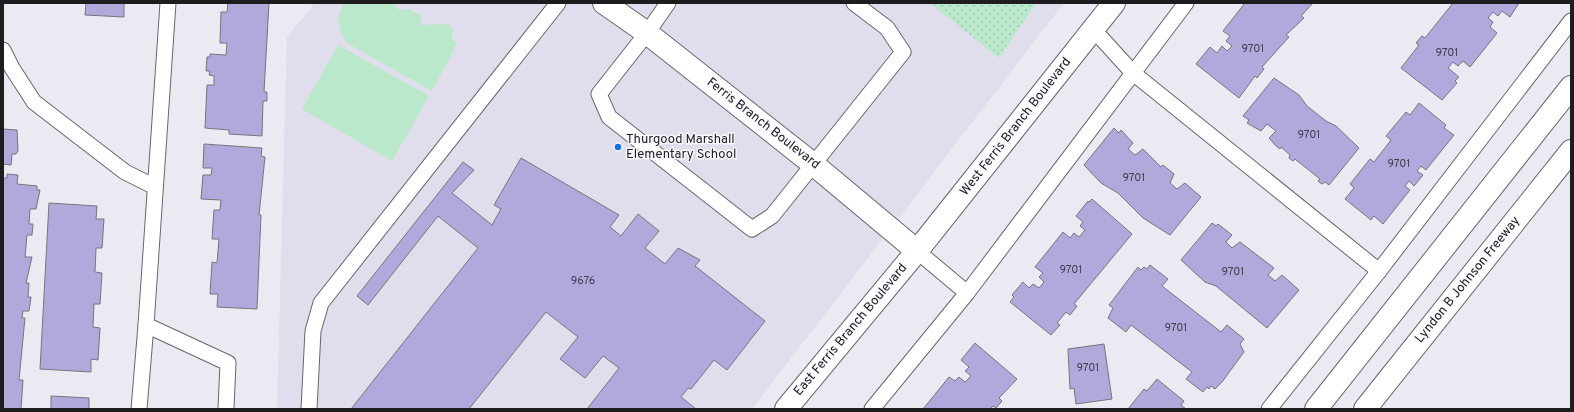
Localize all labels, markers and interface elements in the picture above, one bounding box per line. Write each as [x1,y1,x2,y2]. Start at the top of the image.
house number: 9701 [1242,42,1264,56]
house number: 9701 [1436,46,1458,60]
street label: West Ferris Branch Boulevard [957,55,1075,199]
street label: Ferris Branch Boulevard [703,75,823,173]
house number: 9701 [1298,128,1320,142]
place label: Thurgood Marshall Elementary School [626,132,736,163]
marker: Thurgood Marshall Elementary School [613,142,623,152]
house number: 9701 [1388,157,1410,171]
house number: 9701 [1123,171,1145,185]
street label: Lyndon B Johnson Freeway [1412,213,1524,347]
street label: East Ferris Branch Boulevard [791,261,911,399]
house number: 9701 [1060,263,1082,277]
house number: 9701 [1222,265,1244,279]
house number: 9676 [571,274,595,288]
house number: 9701 [1165,321,1187,335]
house number: 9701 [1077,361,1099,375]

